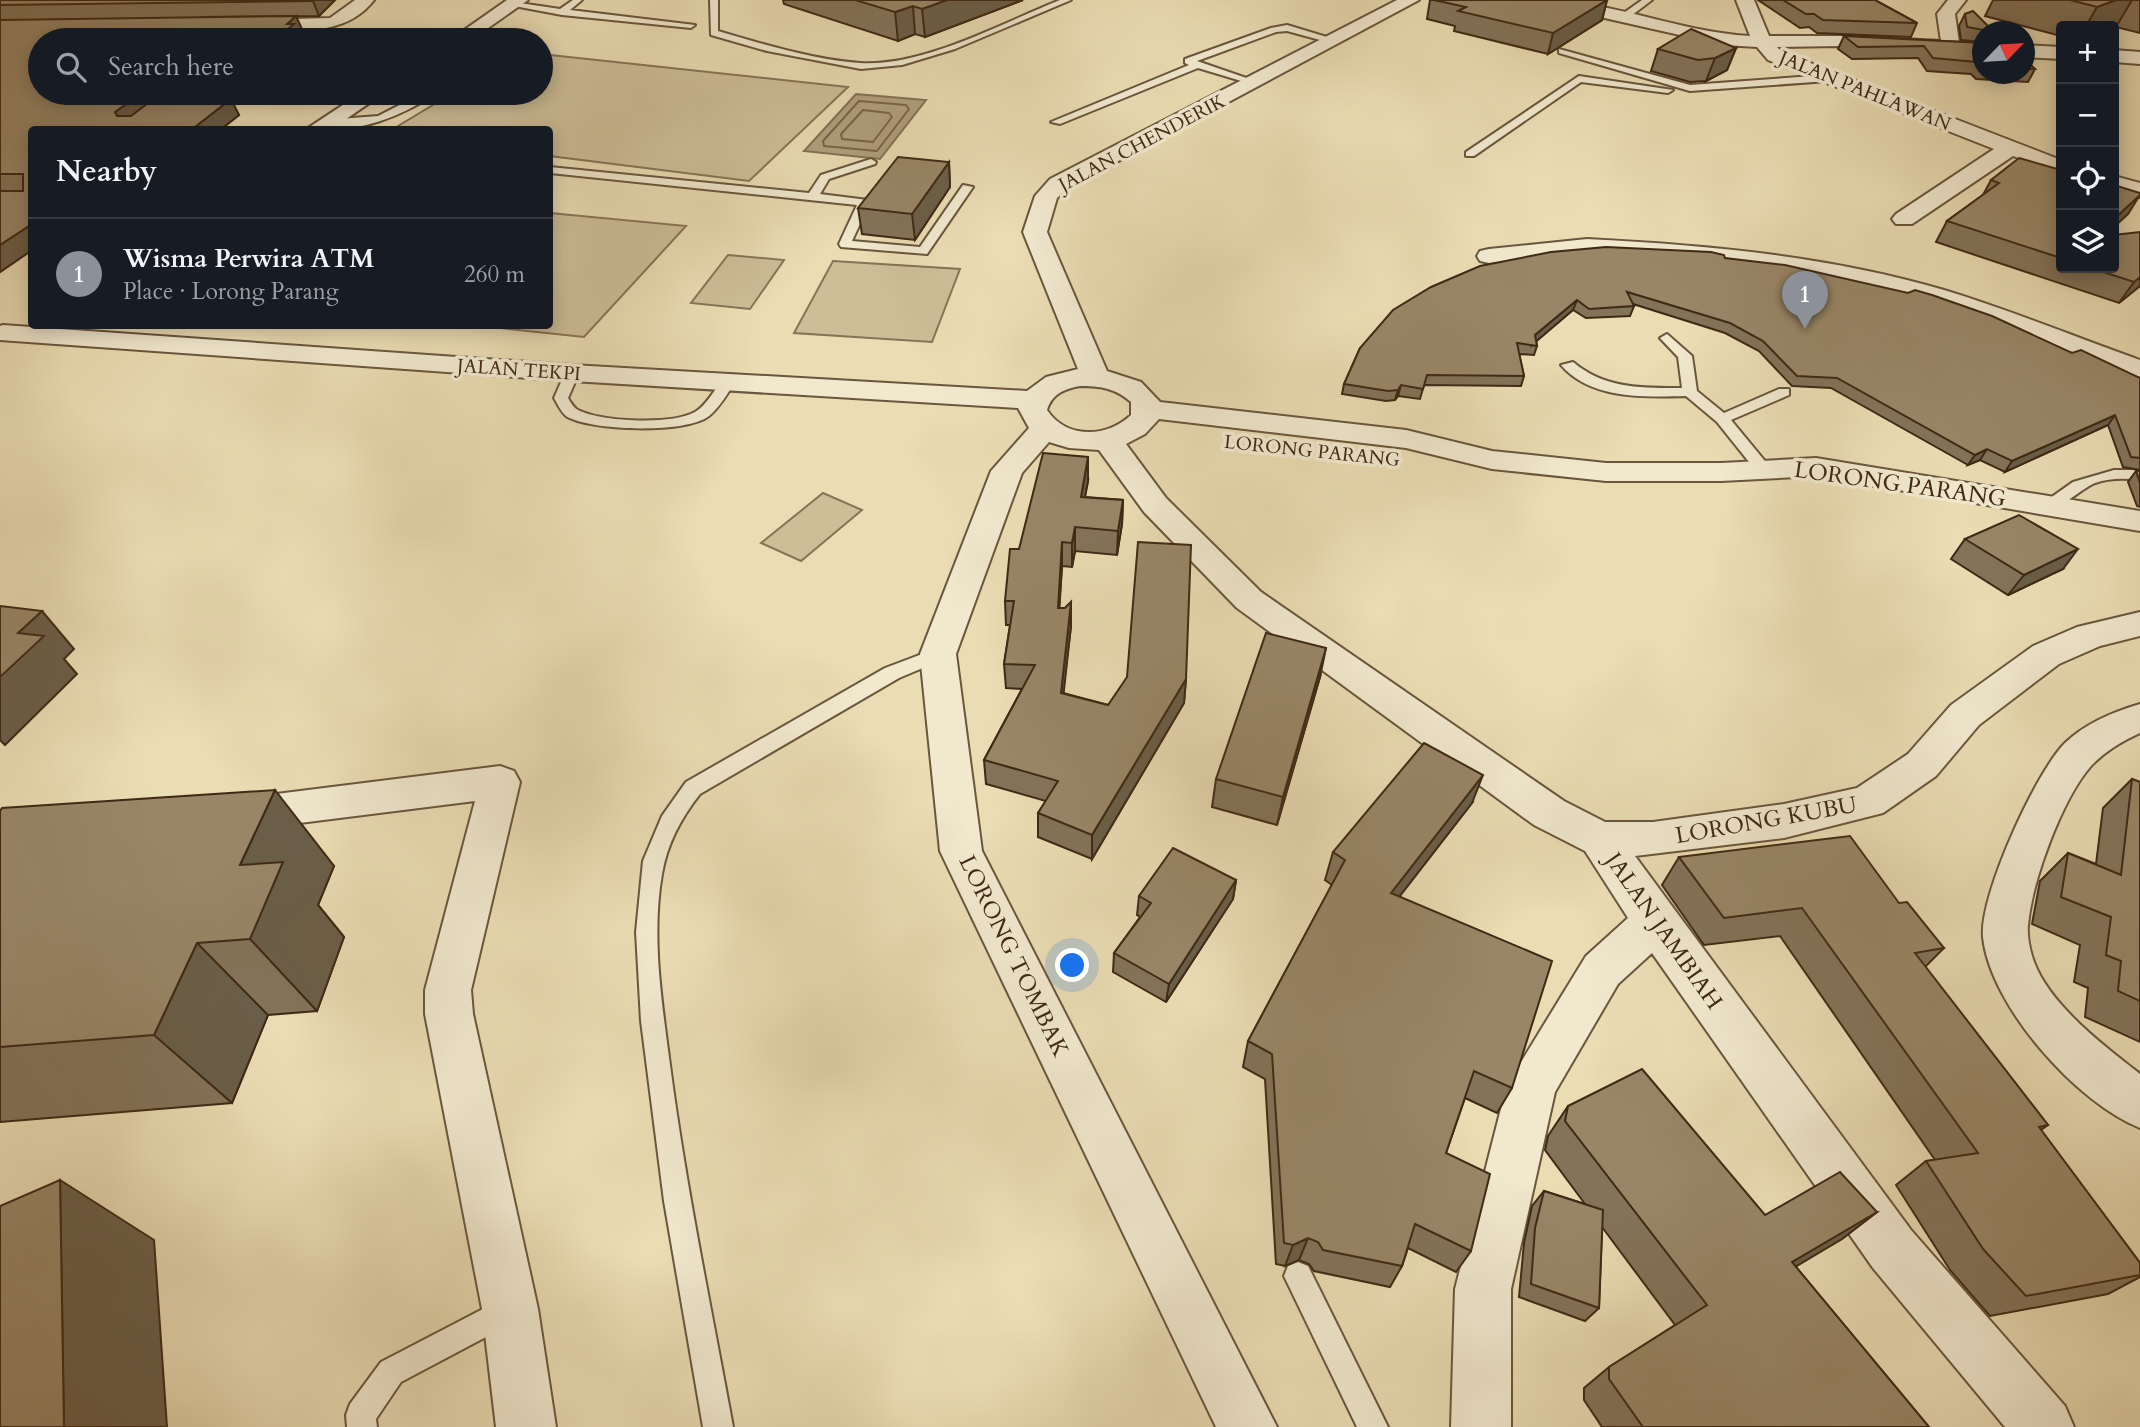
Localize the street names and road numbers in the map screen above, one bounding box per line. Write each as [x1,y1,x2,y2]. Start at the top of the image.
street label: JALAN PAHLAWAN [1773,44,1955,137]
street label: JALAN CHENDERIK [1051,88,1231,199]
street label: JALAN TEKPI [453,353,582,387]
street label: LORONG PARANG [1223,429,1401,473]
street label: LORONG PARANG [1792,454,2008,514]
street label: LORONG KUBU [1673,789,1859,851]
street label: JALAN JAMBIAH [1596,844,1730,1016]
street label: LORONG TOMBAK [952,850,1077,1063]

